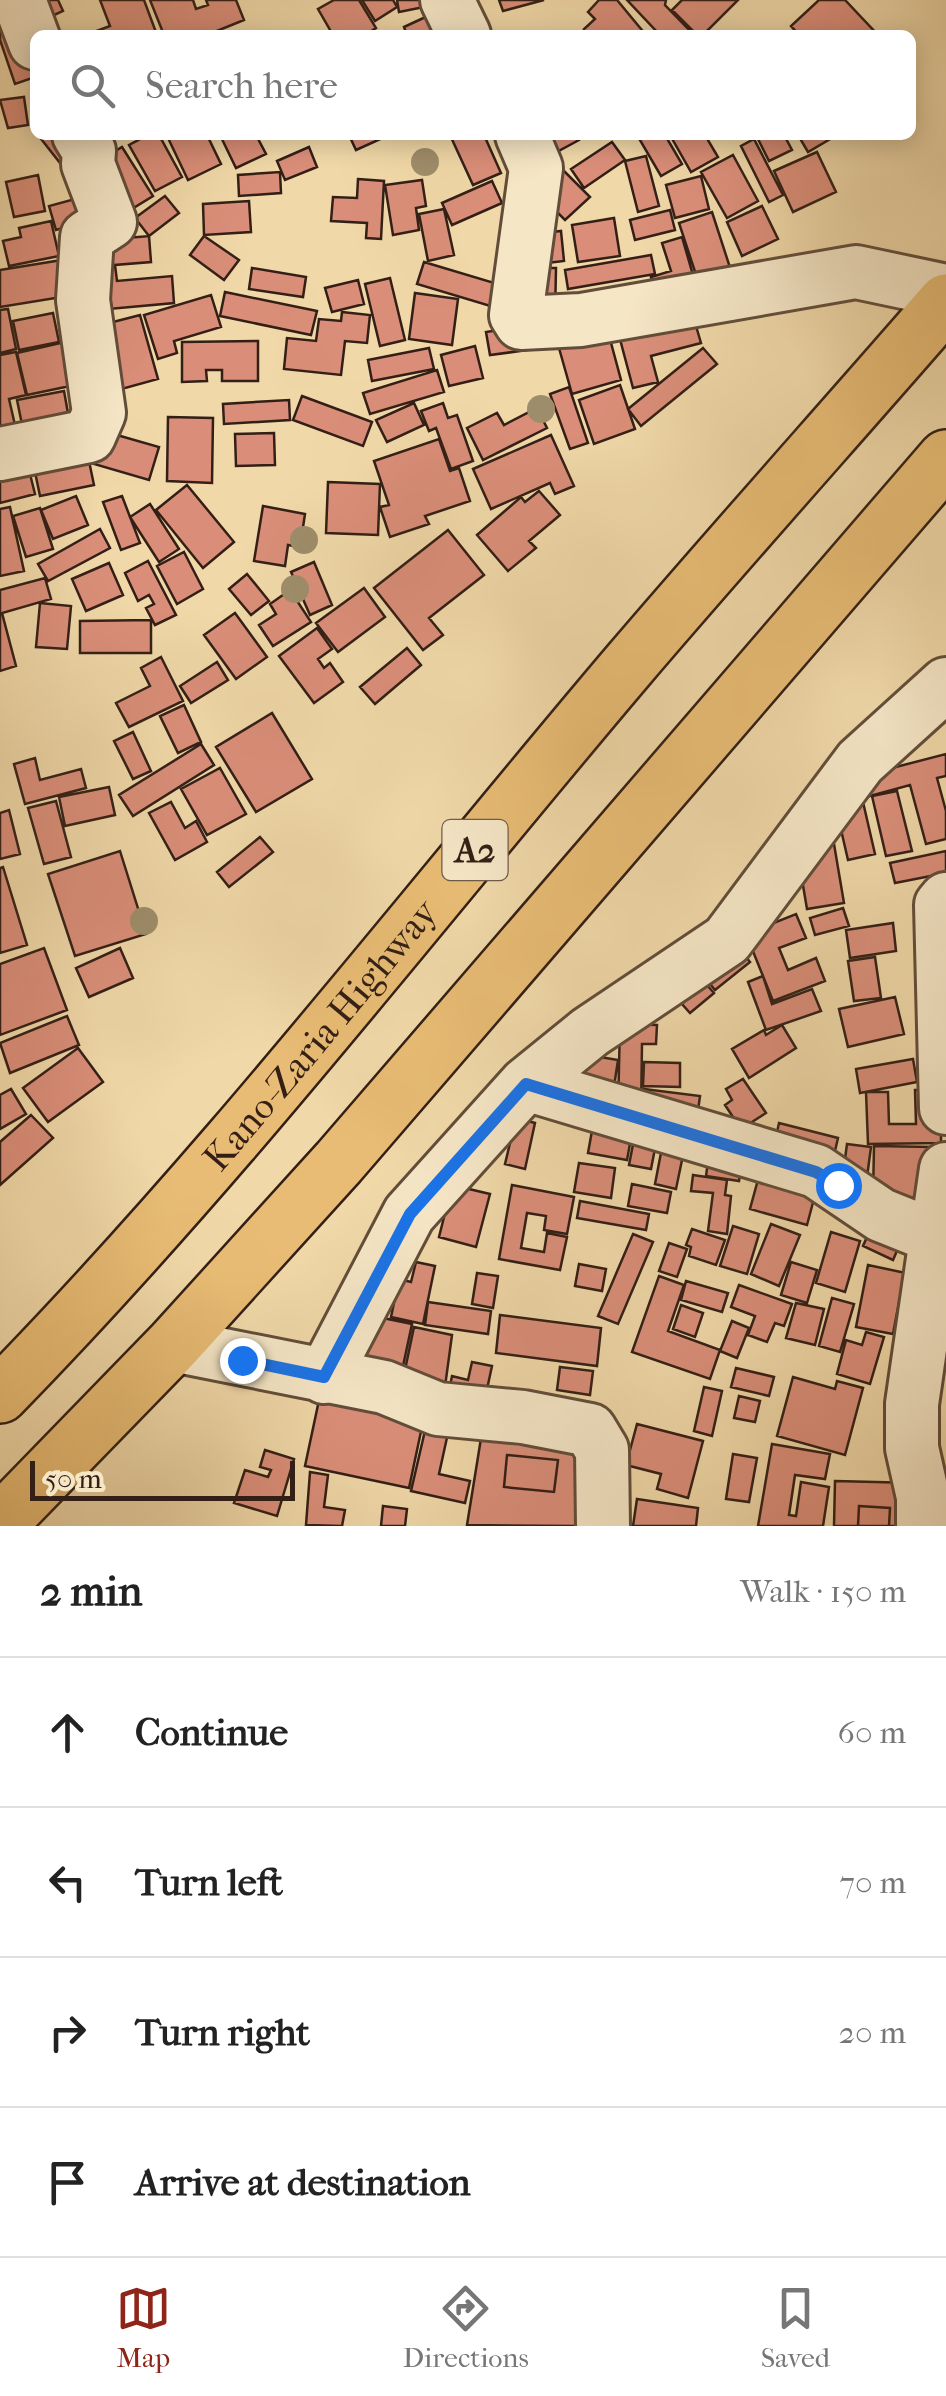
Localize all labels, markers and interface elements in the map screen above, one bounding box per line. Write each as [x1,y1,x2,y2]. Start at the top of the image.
search box [30,30,916,140]
icon: search [65,58,120,113]
text: Search here [145,63,338,108]
road number: A2 [442,820,508,880]
street label: Kano-Zaria Highway [194,889,448,1180]
route start [816,1163,862,1209]
route end [220,1338,266,1384]
scale bar [30,1456,295,1500]
text: 50 m [45,1462,102,1495]
text: 2 min [40,1567,142,1616]
text: Walk · 150 m [740,1573,906,1610]
icon: ahead [40,1705,95,1760]
text: Continue [135,1710,288,1755]
text: 60 m [838,1714,906,1751]
icon: left [40,1855,95,1910]
text: Turn left [135,1860,283,1905]
text: 70 m [840,1864,906,1901]
icon: right [40,2005,95,2060]
text: Turn right [135,2010,310,2055]
text: 20 m [838,2014,906,2051]
icon: arrive [40,2155,95,2210]
text: Arrive at destination [135,2160,471,2205]
tab: Map [116,2281,171,2374]
tab: Directions [403,2281,529,2374]
tab: Saved [761,2281,830,2374]

